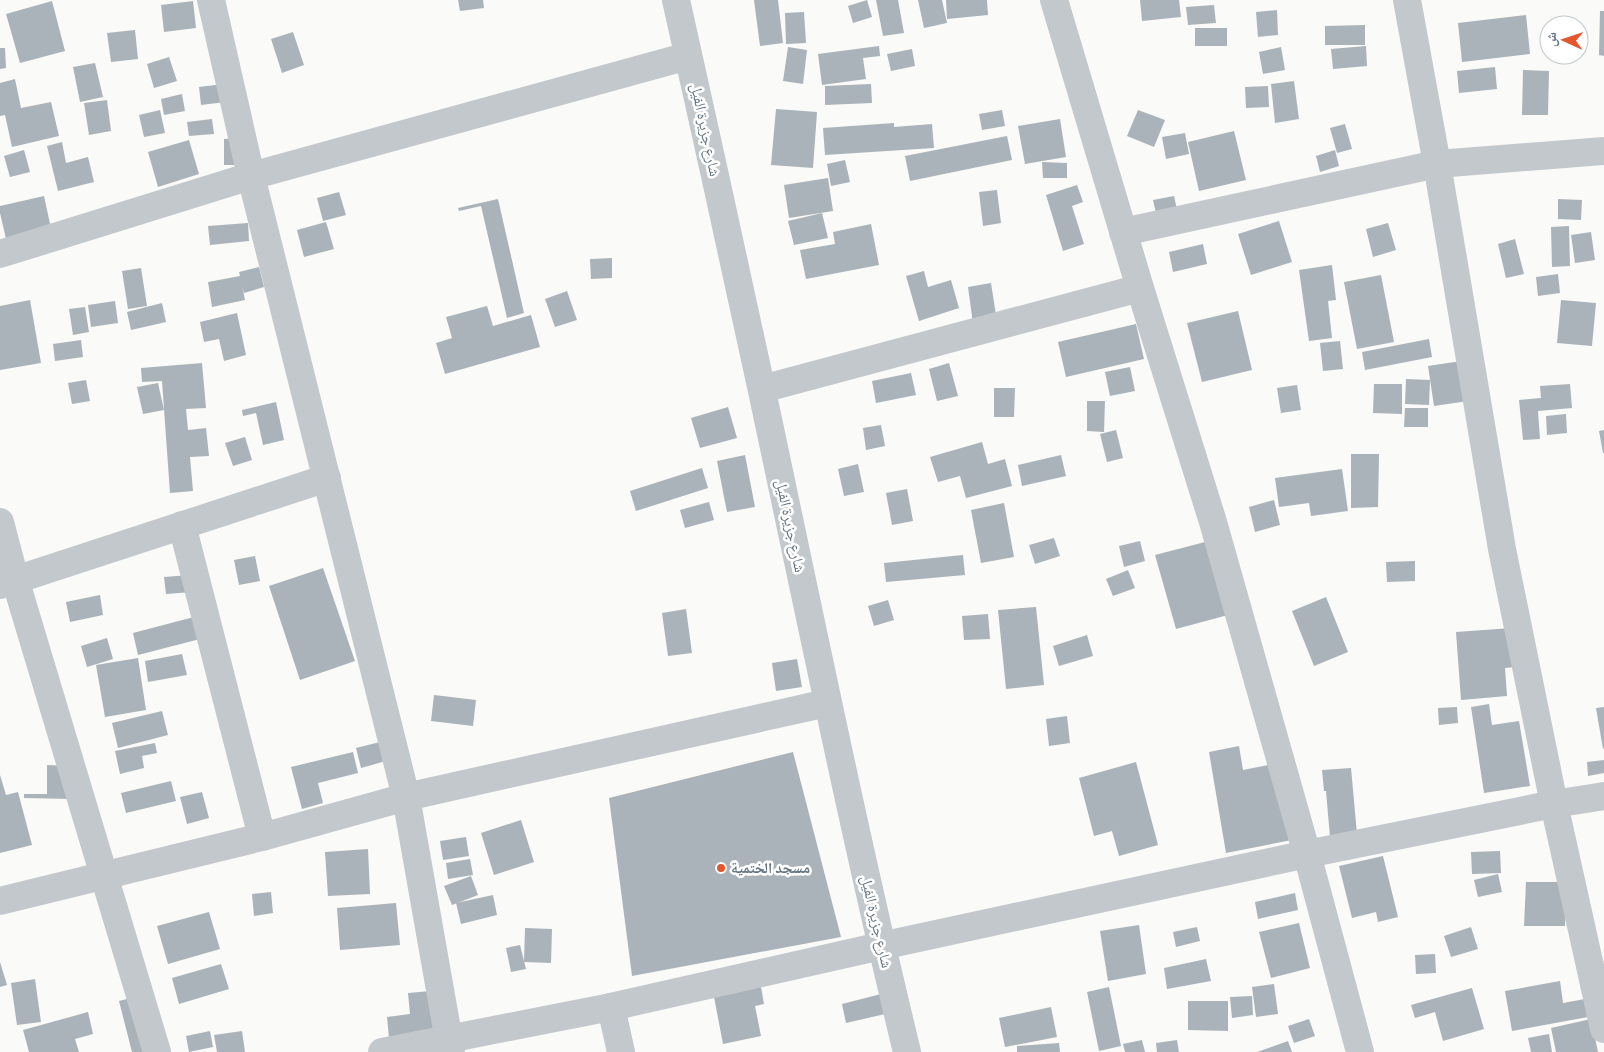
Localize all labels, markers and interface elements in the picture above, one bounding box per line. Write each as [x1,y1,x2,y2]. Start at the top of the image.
north arrow [1539,15,1589,65]
text: ش [1542,31,1562,47]
street label: شارع جزيرة الفيل [685,82,725,178]
street label: شارع جزيرة الفيل [770,478,810,574]
place label: مسجد الختمية [731,858,810,879]
marker: مسجد الختمية [715,862,727,874]
street label: شارع جزيرة الفيل [855,874,897,970]

